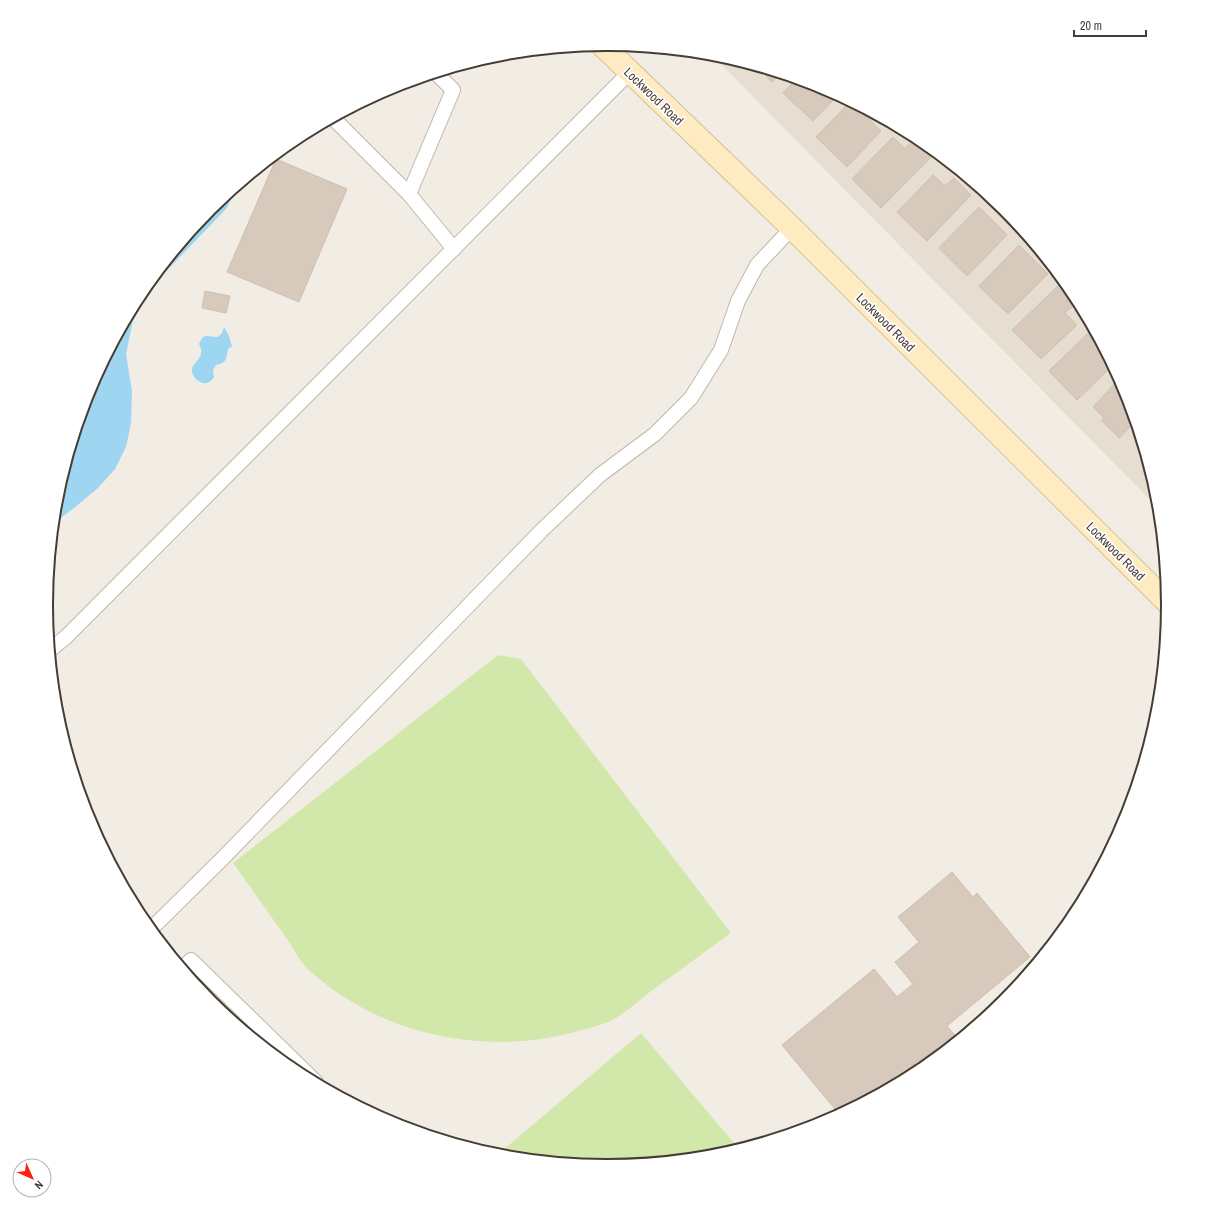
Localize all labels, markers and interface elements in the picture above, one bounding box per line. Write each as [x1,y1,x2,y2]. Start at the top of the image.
scale bar [1074,12,1146,38]
text: 20 m [1080,18,1102,34]
street label: Lockwood Road [620,64,687,129]
street label: Lockwood Road [853,289,919,355]
street label: Lockwood Road [1083,518,1149,584]
north arrow [12,1158,52,1198]
text: N [32,1178,46,1192]

